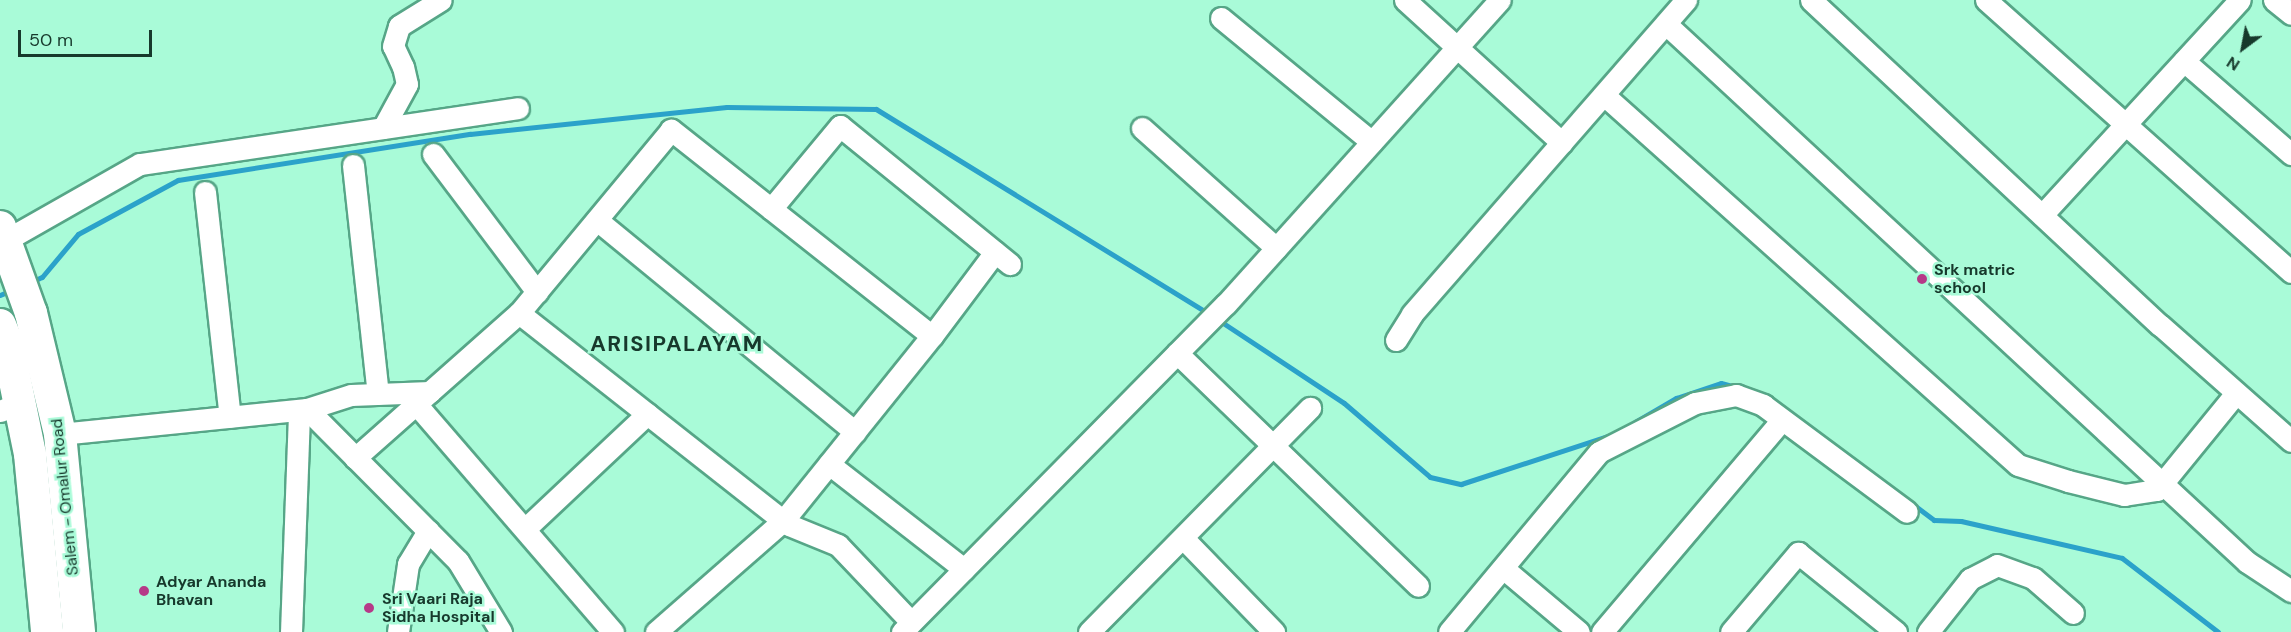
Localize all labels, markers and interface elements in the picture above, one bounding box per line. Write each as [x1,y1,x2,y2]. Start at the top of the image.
scale bar [21,18,154,56]
north arrow [2213,18,2273,78]
text: 50 m [29,28,73,52]
text: N [2223,52,2244,76]
place label: Srk matric school [1934,260,2015,298]
marker: Srk matric school [1915,272,1929,286]
district label: ARISIPALAYAM [590,331,764,357]
street label: Salem - Omalur Road [47,418,83,576]
place label: Adyar Ananda Bhavan [156,572,266,610]
marker: Adyar Ananda Bhavan [137,584,151,598]
place label: Sri Vaari Raja Sidha Hospital [382,589,495,627]
marker: Sri Vaari Raja Sidha Hospital [360,599,378,617]

